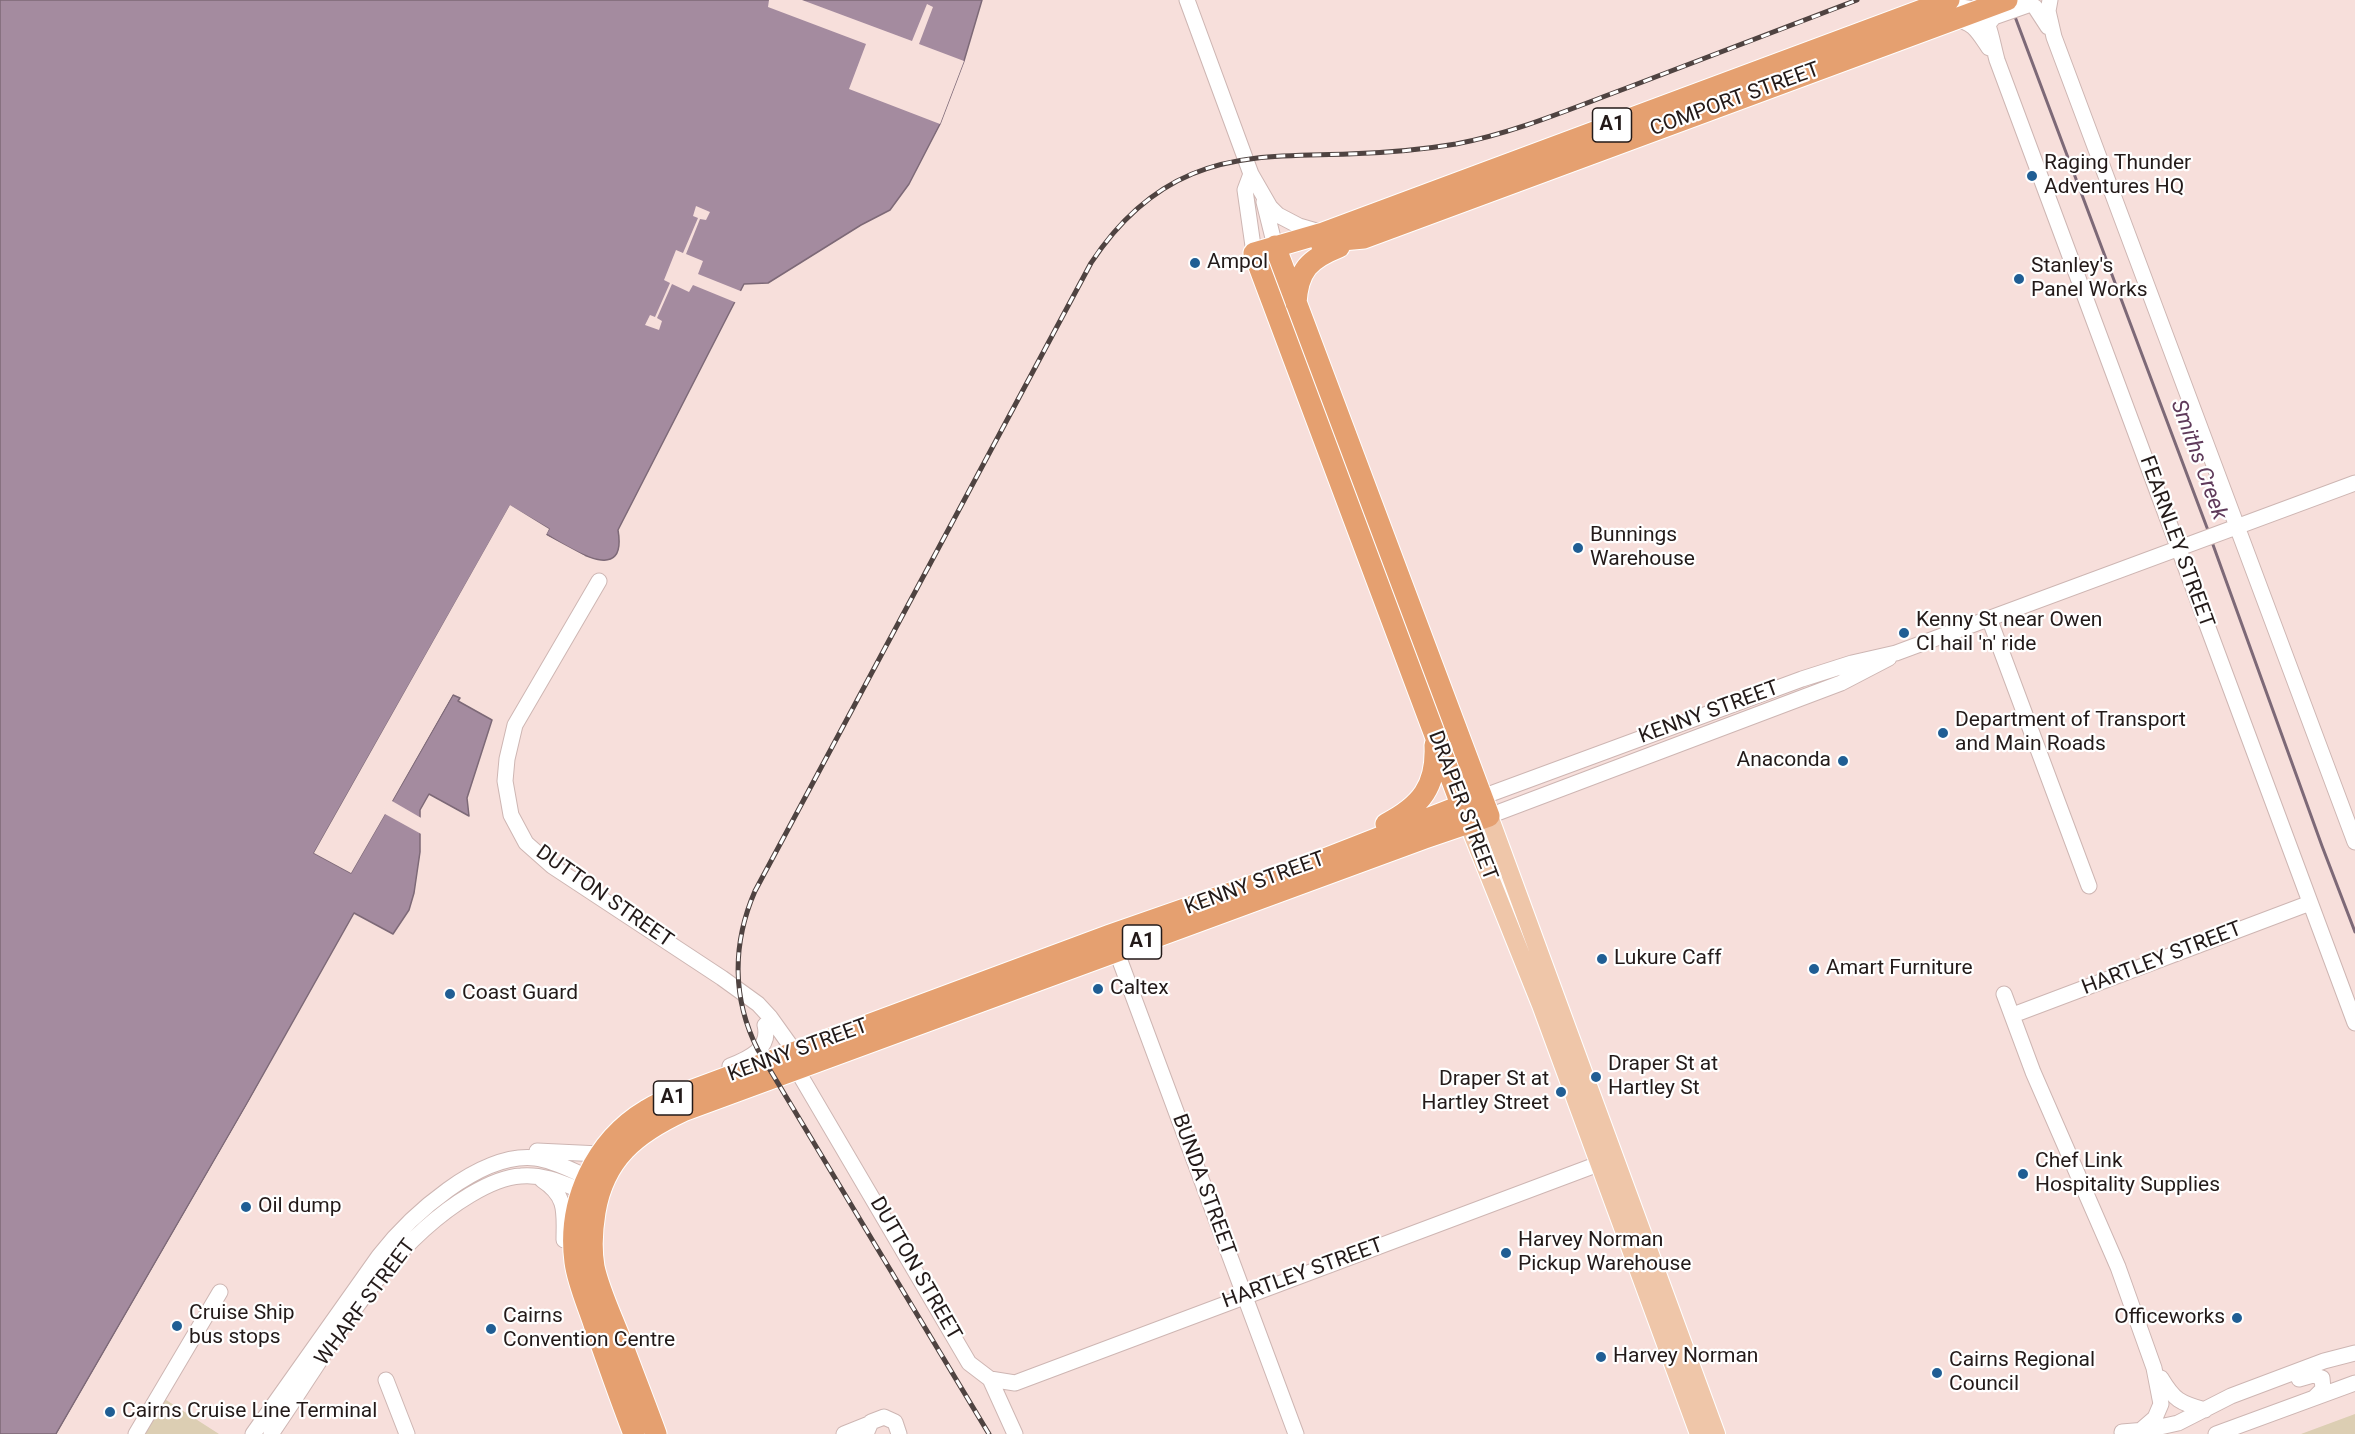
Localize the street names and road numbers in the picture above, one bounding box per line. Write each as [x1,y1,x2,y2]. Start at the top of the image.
street label: COMPORT STREET [1647,58,1823,142]
road number: A1 [1592,108,1632,142]
street label: FEARNLEY STREET [2133,453,2219,631]
street label: KENNY STREET [1636,676,1782,750]
street label: DRAPER STREET [1422,728,1502,884]
street label: DUTTON STREET [531,840,677,954]
street label: KENNY STREET [1182,847,1328,921]
street label: HARTLEY STREET [2079,917,2245,1001]
road number: A1 [1122,925,1162,959]
street label: KENNY STREET [725,1014,871,1088]
road number: A1 [654,1081,692,1115]
street label: BUNDA STREET [1166,1111,1240,1259]
street label: DUTTON STREET [864,1193,966,1345]
street label: HARTLEY STREET [1219,1233,1387,1315]
street label: WHARF STREET [310,1235,422,1371]

